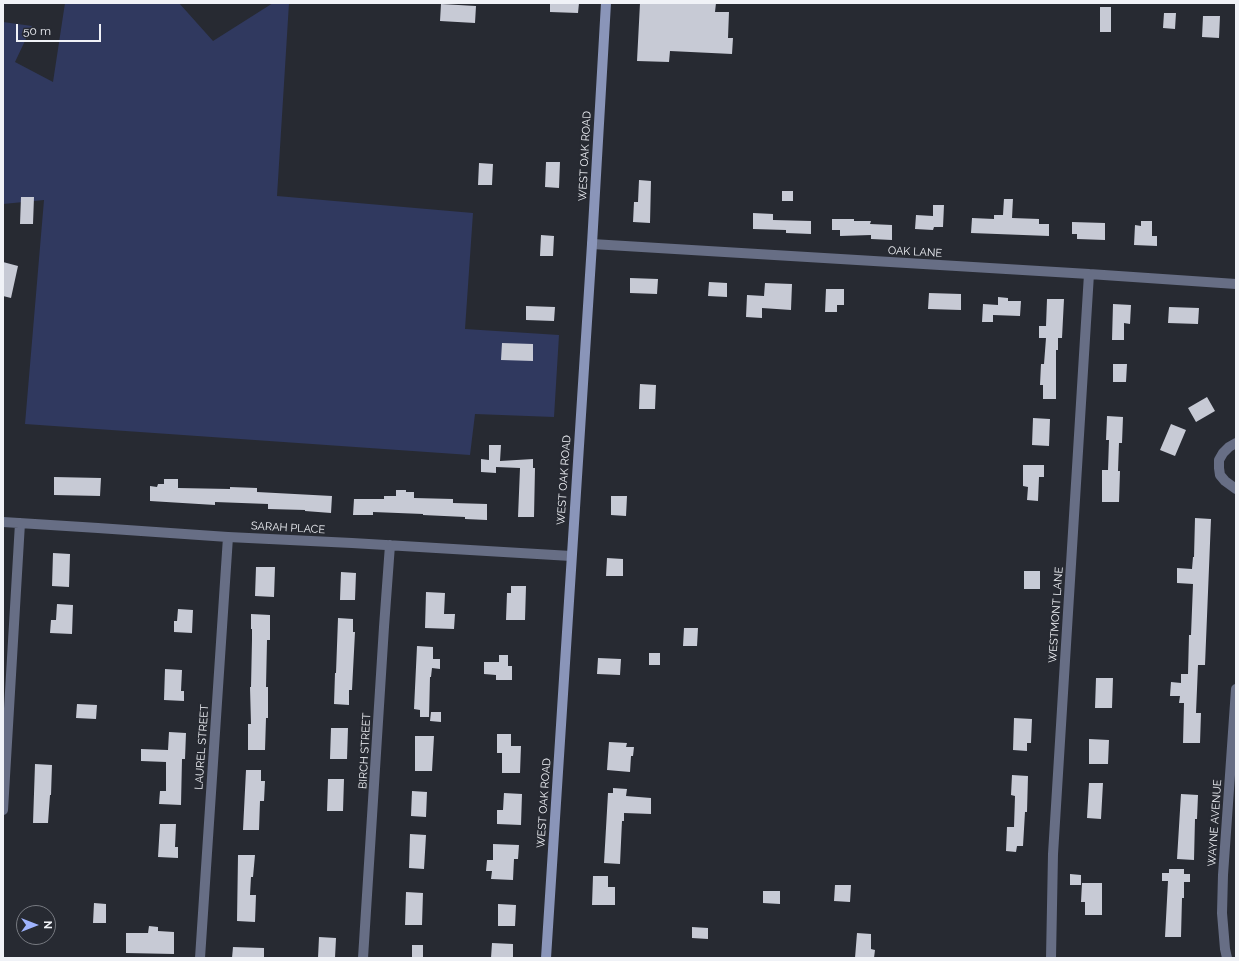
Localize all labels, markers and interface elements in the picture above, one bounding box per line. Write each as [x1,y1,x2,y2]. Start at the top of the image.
scale bar [18,16,103,42]
text: 50 m [23,24,51,38]
street label: WEST OAK ROAD [576,111,594,201]
street label: OAK LANE [888,244,942,260]
street label: WEST OAK ROAD [554,435,574,525]
street label: SARAH PLACE [251,519,325,537]
street label: WESTMONT LANE [1046,566,1066,664]
street label: LAUREL STREET [192,704,212,790]
street label: BIRCH STREET [356,713,374,789]
street label: WEST OAK ROAD [534,758,554,848]
street label: WAYNE AVENUE [1205,779,1225,867]
north arrow [16,905,56,945]
text: N [41,921,54,929]

